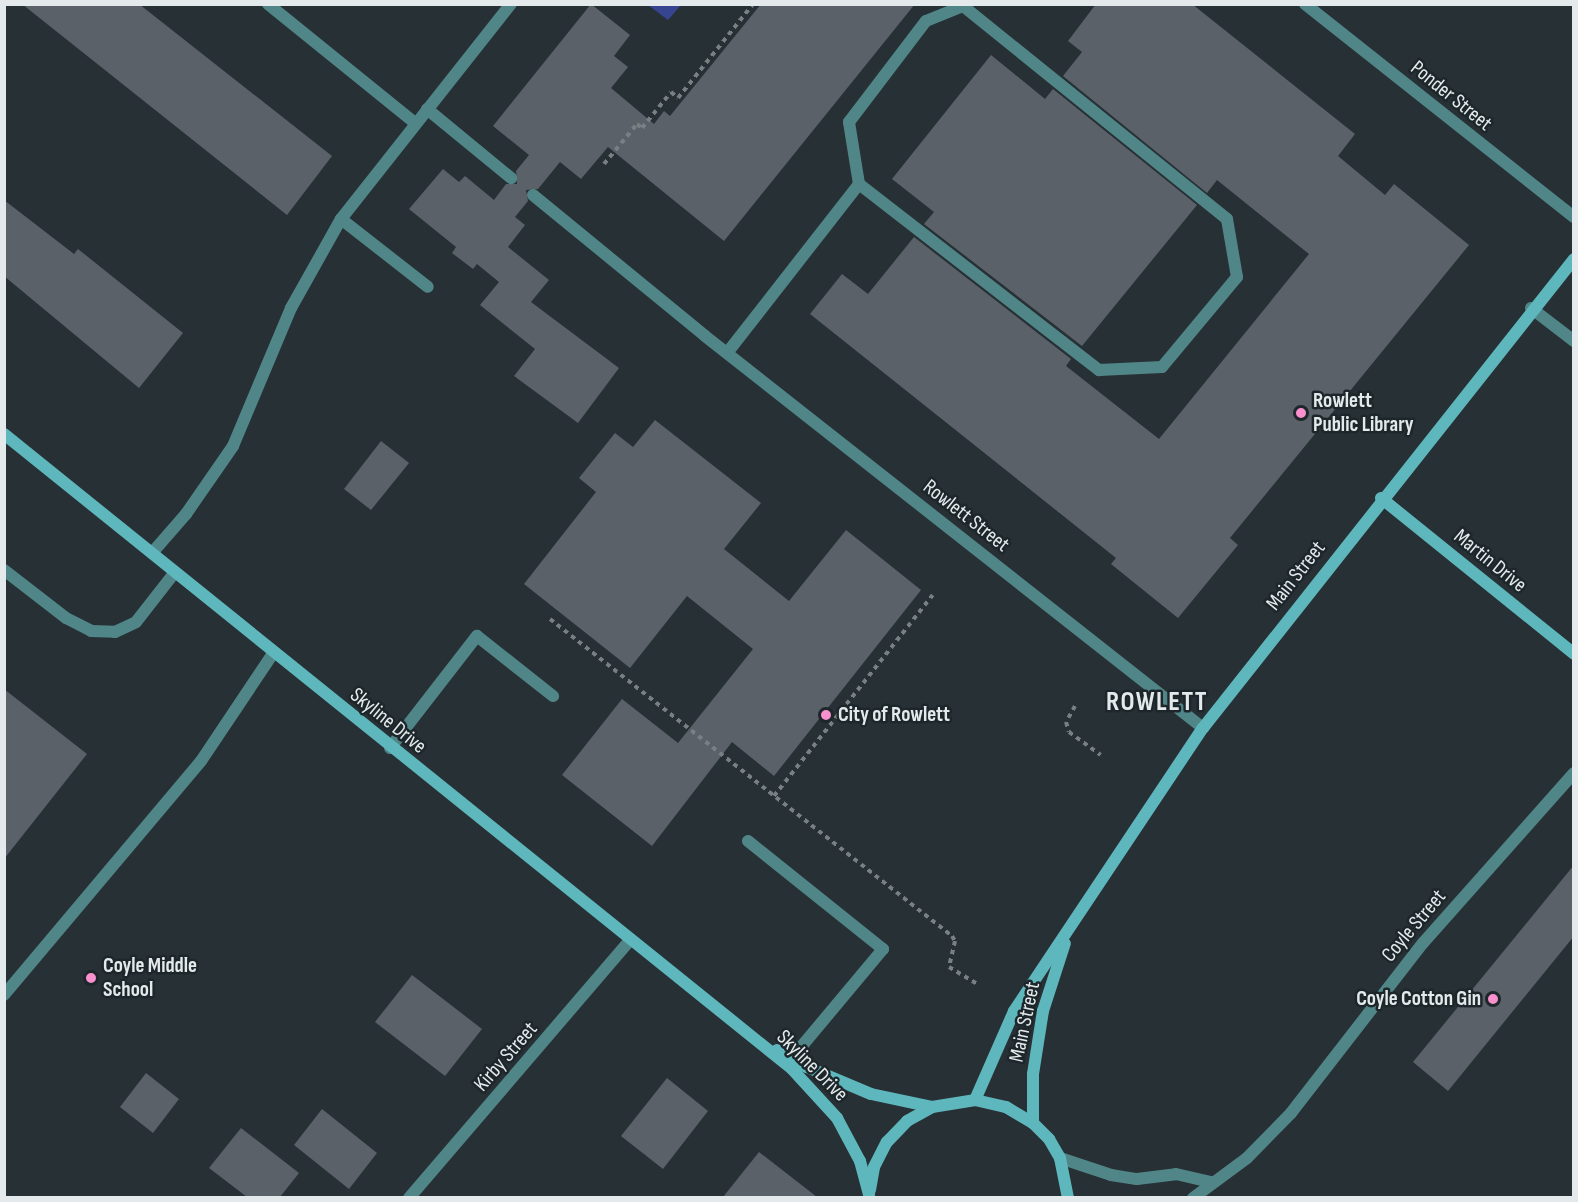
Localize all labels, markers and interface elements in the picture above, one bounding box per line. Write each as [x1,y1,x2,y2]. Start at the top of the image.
street label: Ponder Street [1405,56,1497,136]
place label: Rowlett Public Library [1313,388,1414,438]
marker: Rowlett Public Library [1294,406,1308,420]
street label: Rowlett Street [918,474,1014,558]
street label: Martin Drive [1449,524,1531,598]
street label: Main Street [1261,536,1331,616]
street label: Skyline Drive [345,683,431,759]
district label: ROWLETT [1106,687,1208,719]
place label: City of Rowlett [838,702,950,728]
marker: City of Rowlett [819,708,833,722]
street label: Coyle Street [1377,885,1451,967]
place label: Coyle Middle School [103,953,197,1003]
marker: Coyle Middle School [84,971,98,985]
street label: Main Street [1004,980,1046,1064]
place label: Coyle Cotton Gin [1356,986,1481,1012]
marker: Coyle Cotton Gin [1486,992,1500,1006]
street label: Kirby Street [469,1017,543,1097]
street label: Skyline Drive [771,1025,853,1107]

